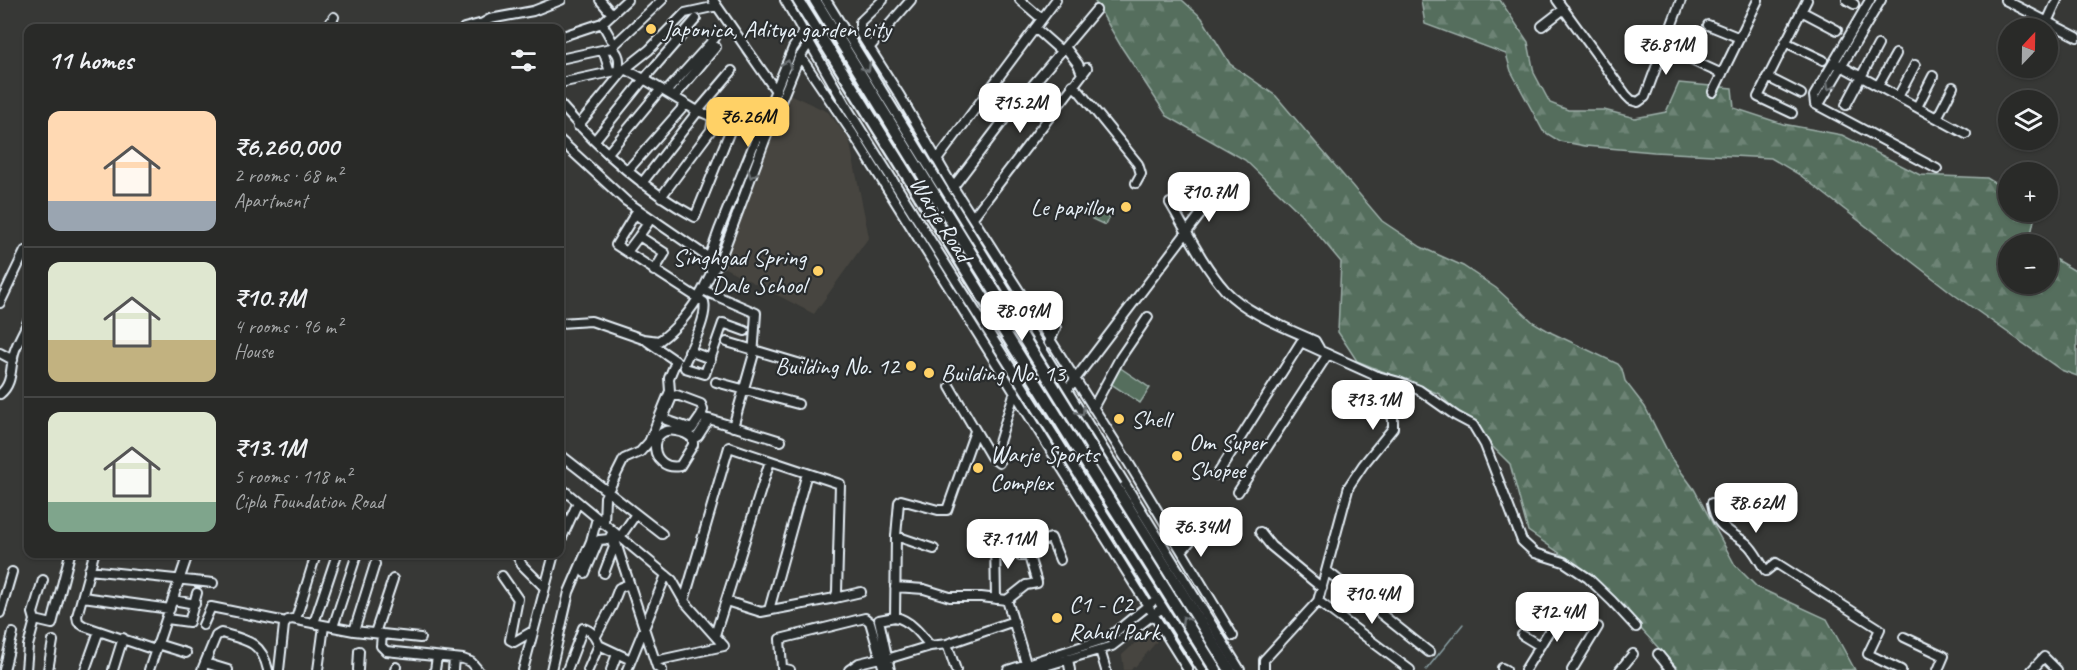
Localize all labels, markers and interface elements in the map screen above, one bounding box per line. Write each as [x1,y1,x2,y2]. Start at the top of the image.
place label: Japonica, Aditya garden city [662,14,893,44]
north arrow [1998,18,2058,78]
map controls [1998,18,2058,294]
marker: Japonica, Aditya garden city [644,22,658,36]
pin: ₹6.81M [1617,25,1715,76]
text: ₹6.81M [1639,32,1693,57]
text: 11 homes [48,44,133,77]
icon: filters [507,44,540,77]
one-way arrow [780,59,792,70]
one-way arrow [860,62,872,72]
one-way arrow [1825,80,1837,91]
pin: ₹15.2M [971,83,1069,134]
text: ₹15.2M [993,90,1047,115]
button: layers [1998,90,2058,150]
pin: ₹6.26M [699,97,797,148]
text: ₹6.26M [720,104,776,129]
text: ₹6,260,000 [234,130,339,163]
icon: home [96,135,168,207]
button: + [1998,162,2058,222]
text: 2 rooms · 68 m² [234,163,342,188]
one-way arrow [747,168,760,179]
street label: Warje Road [903,171,981,270]
pin: ₹10.7M [1160,172,1258,223]
text: ₹10.7M [1182,179,1236,204]
text: Apartment [234,188,307,213]
place label: Le papillon [1031,192,1114,222]
marker: Le papillon [1119,200,1133,214]
button: − [1998,234,2058,294]
place label: Singhgad Spring Dale School [673,242,810,300]
marker: Singhgad Spring Dale School [811,264,825,278]
text: ₹10.7M [234,281,305,314]
icon: home [96,286,168,358]
pin: ₹8.09M [973,291,1071,342]
text: ₹8.09M [995,298,1049,323]
text: 4 rooms · 96 m² [234,314,342,339]
text: House [234,339,273,364]
place label: Building No. 12 [775,351,901,381]
place label: Building No. 13 [941,358,1067,388]
marker: Building No. 12 [904,359,918,373]
marker: Building No. 13 [922,366,936,380]
pin: ₹13.1M [1324,380,1422,431]
text: ₹13.1M [1346,387,1400,412]
place label: Shell [1131,404,1174,434]
one-way arrow [1073,406,1085,416]
marker: Shell [1112,412,1126,426]
place label: Om Super Shopee [1189,427,1269,485]
text: ₹13.1M [234,431,305,464]
icon: home [96,436,168,508]
place label: Warje Sports Complex [990,439,1101,497]
marker: Om Super Shopee [1170,449,1184,463]
marker: Warje Sports Complex [971,461,985,475]
text: 5 rooms · 118 m² [234,464,351,489]
pin: ₹8.62M [1707,483,1805,534]
text: Cipla Foundation Road [234,489,384,514]
text: ₹8.62M [1729,490,1783,515]
pin: ₹6.34M [1152,507,1250,558]
text: ₹6.34M [1174,514,1228,539]
pin: ₹7.11M [959,519,1057,570]
text: ₹7.11M [981,526,1035,551]
pin: ₹10.4M [1323,574,1421,625]
text: ₹10.4M [1345,581,1399,606]
place label: C1 - C2 Rahul Park [1069,589,1162,647]
pin: ₹12.4M [1508,592,1606,643]
text: ₹12.4M [1530,599,1584,624]
marker: C1 - C2 Rahul Park [1050,611,1064,625]
one-way arrow [1181,616,1192,627]

